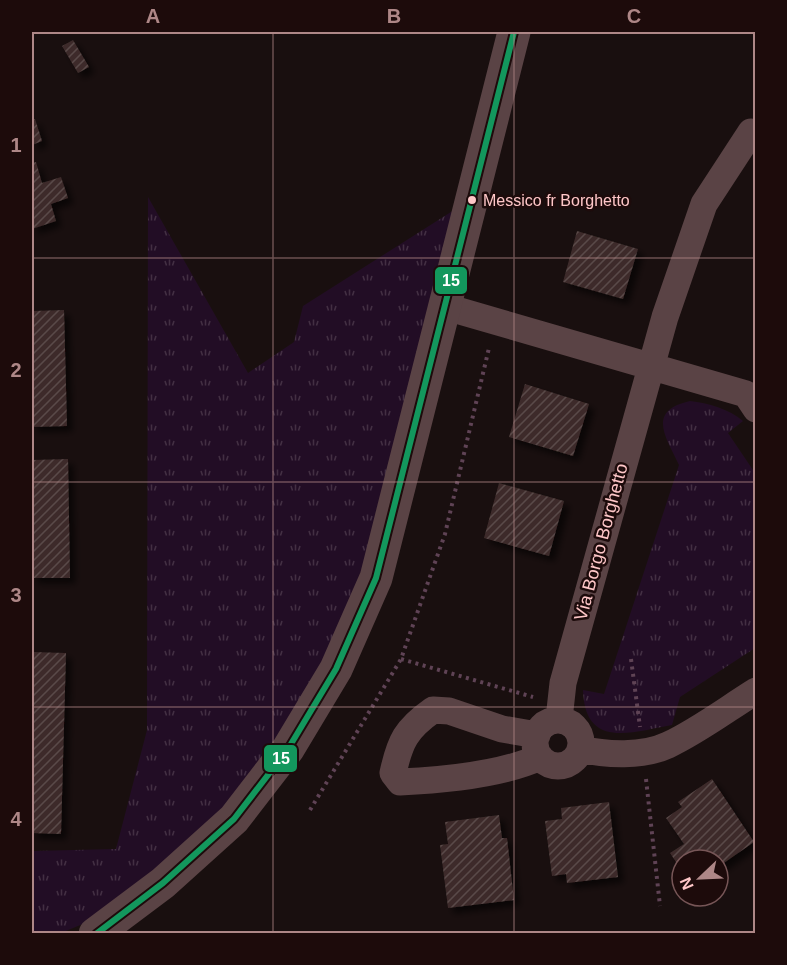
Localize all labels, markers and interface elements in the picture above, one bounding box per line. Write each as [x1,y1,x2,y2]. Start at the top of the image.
text: A [146,5,160,27]
text: B [387,5,401,27]
text: C [627,5,641,27]
text: 1 [10,134,22,156]
place label: Messico fr Borghetto [483,192,630,209]
marker: Messico fr Borghetto [466,194,478,206]
line badge: 15 [434,266,468,295]
text: 15 [442,272,460,289]
text: 2 [10,359,22,381]
street label: Via Borgo Borghetto [570,461,632,623]
text: 3 [10,584,22,606]
line badge: 15 [263,744,298,773]
text: 15 [272,750,290,767]
text: 4 [10,808,22,830]
north arrow [670,848,730,908]
text: N [677,875,697,892]

